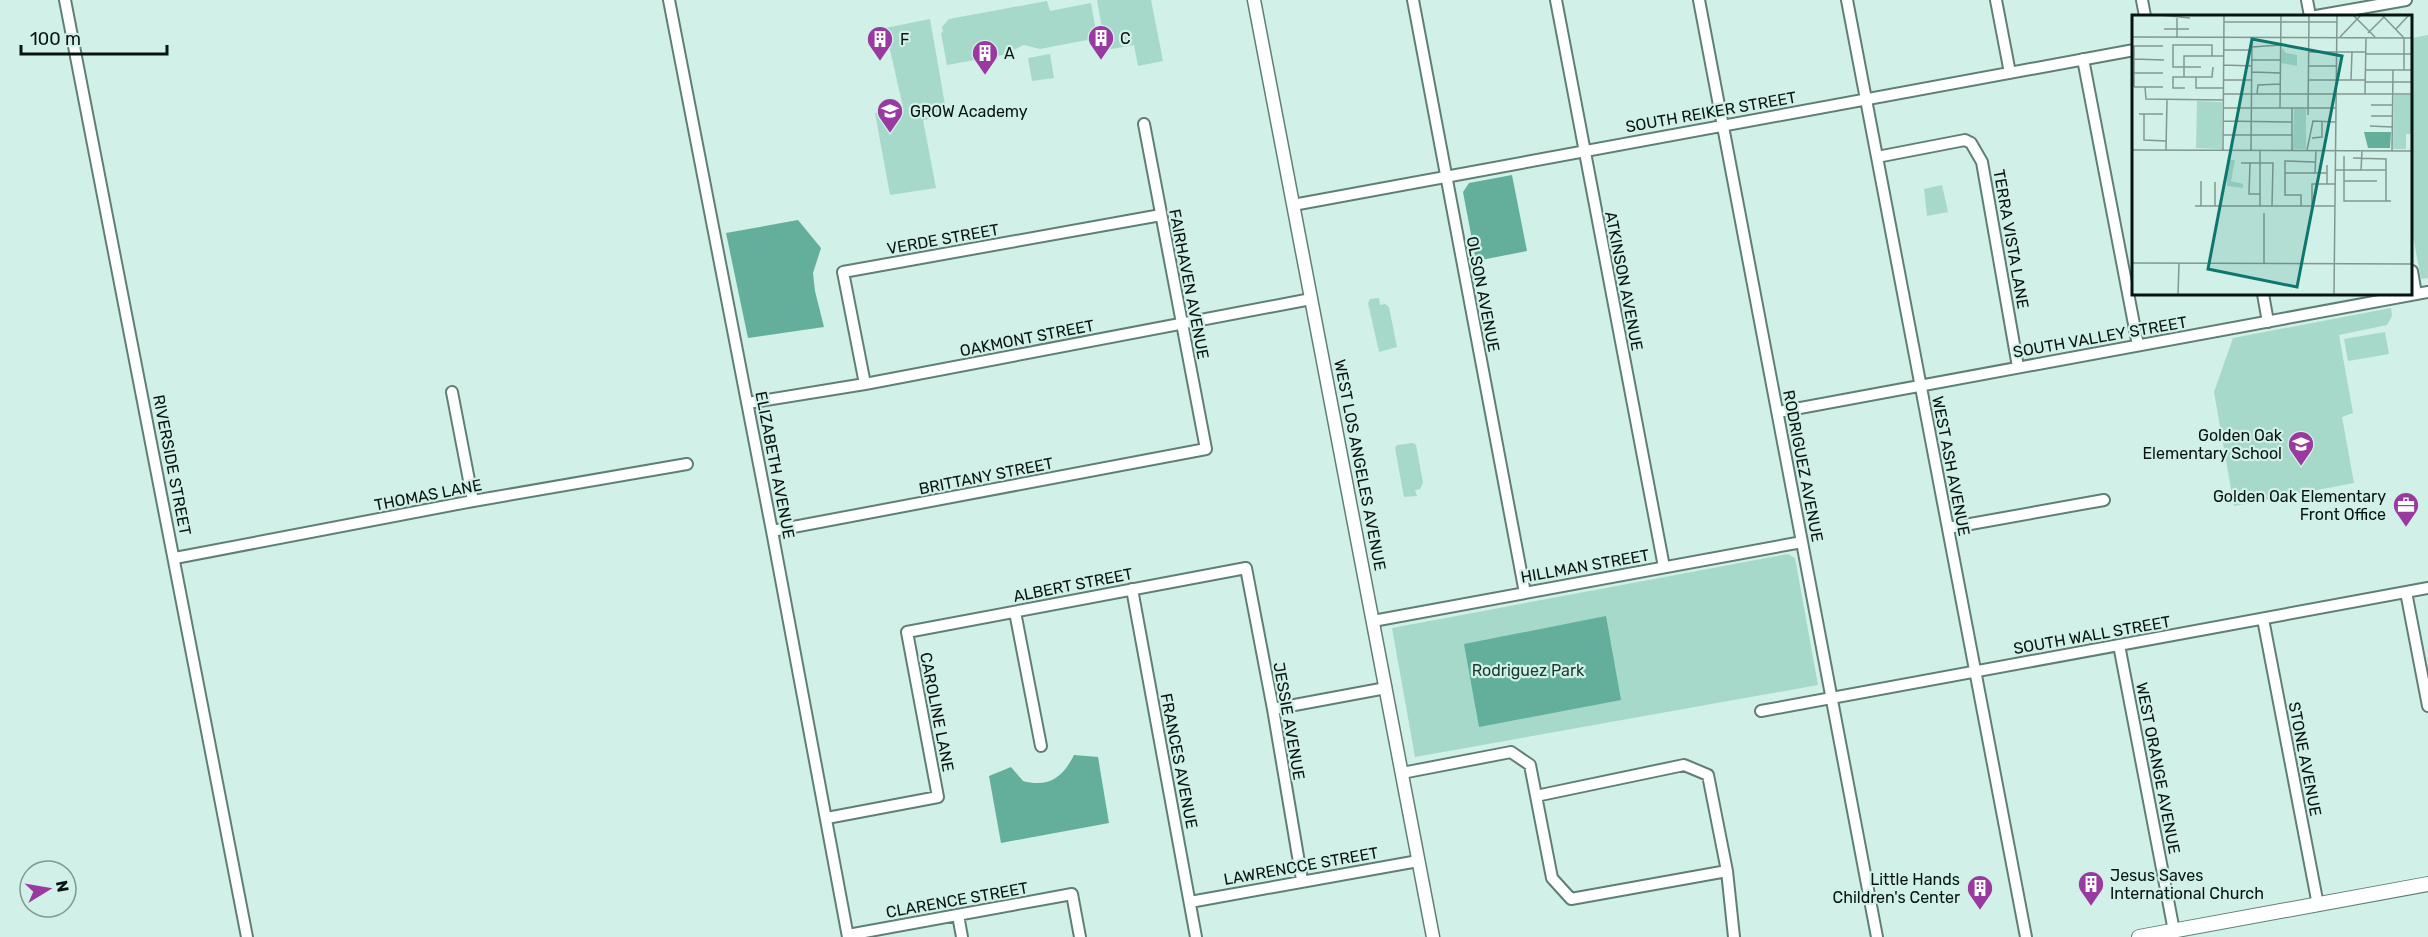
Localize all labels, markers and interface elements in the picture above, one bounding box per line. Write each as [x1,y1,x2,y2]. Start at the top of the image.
inset map [2132,15,2413,296]
scale bar [21,18,166,56]
building icon: C [1086,23,1116,61]
building icon: F [865,24,895,62]
text: 100 m [30,28,81,50]
place label: C [1120,29,1131,48]
place label: F [900,30,909,49]
building icon: A [970,38,1000,76]
place label: A [1004,44,1015,63]
street label: SOUTH REIKER STREET [1624,88,1798,136]
school or university icon: GROW Academy [875,96,905,134]
place label: GROW Academy [910,102,1028,121]
street label: TERRA VISTA LANE [1989,168,2033,310]
street label: FAIRHAVEN AVENUE [1165,207,1213,361]
street label: ATKINSON AVENUE [1601,210,1647,352]
street label: VERDE STREET [885,220,1001,258]
street label: OLSON AVENUE [1462,235,1504,353]
street label: SOUTH VALLEY STREET [2012,312,2188,362]
street label: OAKMONT STREET [958,316,1096,360]
street label: WEST LOS ANGELES AVENUE [1330,358,1390,572]
street label: RODRIGUEZ AVENUE [1779,388,1827,544]
street label: ELIZABETH AVENUE [751,390,799,540]
street label: RIVERSIDE STREET [149,393,195,537]
street label: WEST ASH AVENUE [1928,394,1974,538]
place label: Golden Oak Elementary School [2142,426,2283,463]
school or university icon: Golden Oak Elementary School [2286,429,2316,467]
street label: BRITTANY STREET [917,454,1055,498]
street label: THOMAS LANE [373,475,483,515]
place label: Golden Oak Elementary Front Office [2213,487,2386,524]
office icon: Golden Oak Elementary Front Office [2391,490,2421,528]
street label: HILLMAN STREET [1519,545,1651,587]
street label: ALBERT STREET [1012,564,1134,606]
street label: SOUTH WALL STREET [2012,612,2172,658]
street label: CAROLINE LANE [916,651,958,773]
street label: JESSIE AVENUE [1269,661,1309,781]
park label: Rodriguez Park [1472,661,1585,680]
street label: WEST ORANGE AVENUE [2132,681,2184,855]
street label: FRANCES AVENUE [1157,692,1201,830]
street label: STONE AVENUE [2285,700,2325,818]
street label: LAWRENCCE STREET [1222,843,1380,889]
north arrow [18,859,78,919]
place label: Jesus Saves International Church [2110,866,2264,903]
building icon: Jesus Saves International Church [2076,869,2106,907]
place label: Little Hands Children's Center [1832,870,1960,907]
building icon: Little Hands Children's Center [1965,873,1995,911]
street label: CLARENCE STREET [884,878,1030,922]
text: N [52,879,73,894]

